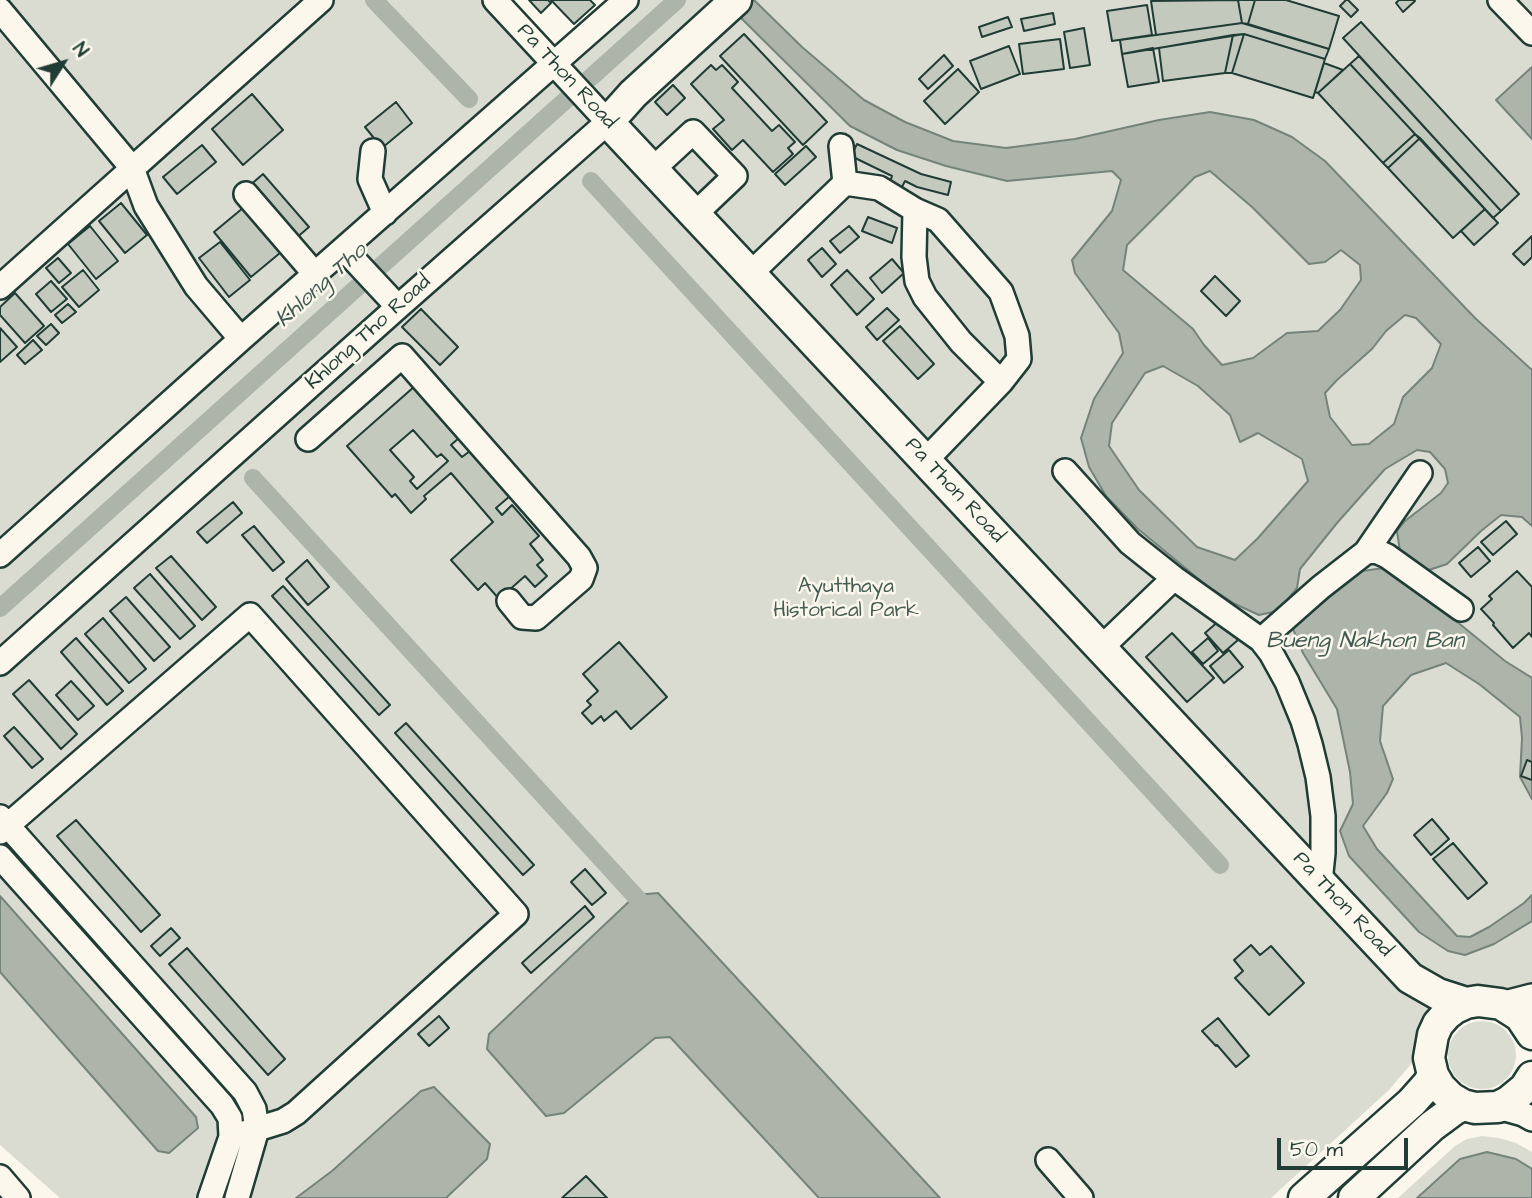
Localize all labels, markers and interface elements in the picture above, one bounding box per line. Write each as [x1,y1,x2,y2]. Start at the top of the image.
street label: Pa Thon Road [511,19,621,135]
north arrow [28,28,98,98]
text: N [66,37,95,63]
water label: Khlong Tho [271,238,373,334]
street label: Khlong Tho Road [301,270,437,396]
street label: Pa Thon Road [899,433,1009,549]
park label: Ayutthaya Historical Park [773,575,919,625]
water label: Bueng Nakhon Ban [1266,628,1464,656]
street label: Pa Thon Road [1287,847,1397,963]
scale bar [1280,1124,1411,1168]
text: 50 m [1290,1135,1343,1164]

